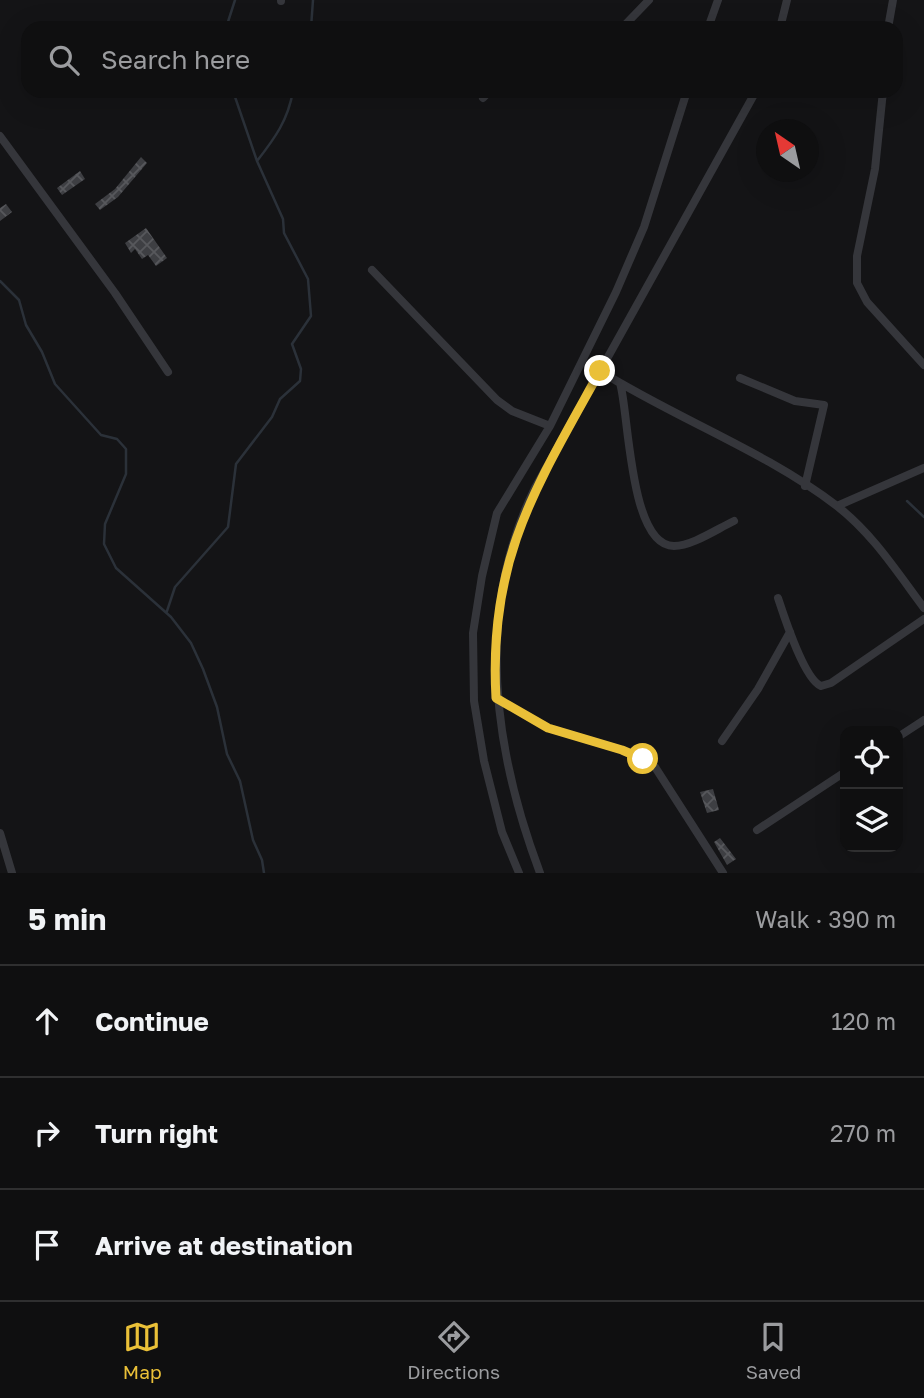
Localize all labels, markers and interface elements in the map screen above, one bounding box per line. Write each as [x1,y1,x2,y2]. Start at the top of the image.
search box [21,21,903,98]
icon: search [45,41,83,79]
text: Search here [101,44,250,75]
north arrow [756,119,819,182]
route end [584,355,615,386]
map controls [840,726,903,852]
button: locate [840,726,903,789]
route start [627,743,658,774]
button: layers [840,789,903,852]
text: 5 min [28,901,106,937]
text: Walk · 390 m [755,905,896,933]
icon: ahead [28,1002,66,1040]
text: Continue [95,1006,209,1037]
text: 120 m [831,1007,896,1035]
icon: right [28,1114,66,1152]
text: Turn right [95,1118,218,1149]
text: 270 m [830,1119,896,1147]
icon: arrive [28,1226,66,1264]
text: Arrive at destination [95,1230,353,1261]
tab: Map [123,1318,162,1383]
tab: Directions [407,1318,500,1383]
tab: Saved [746,1318,801,1383]

